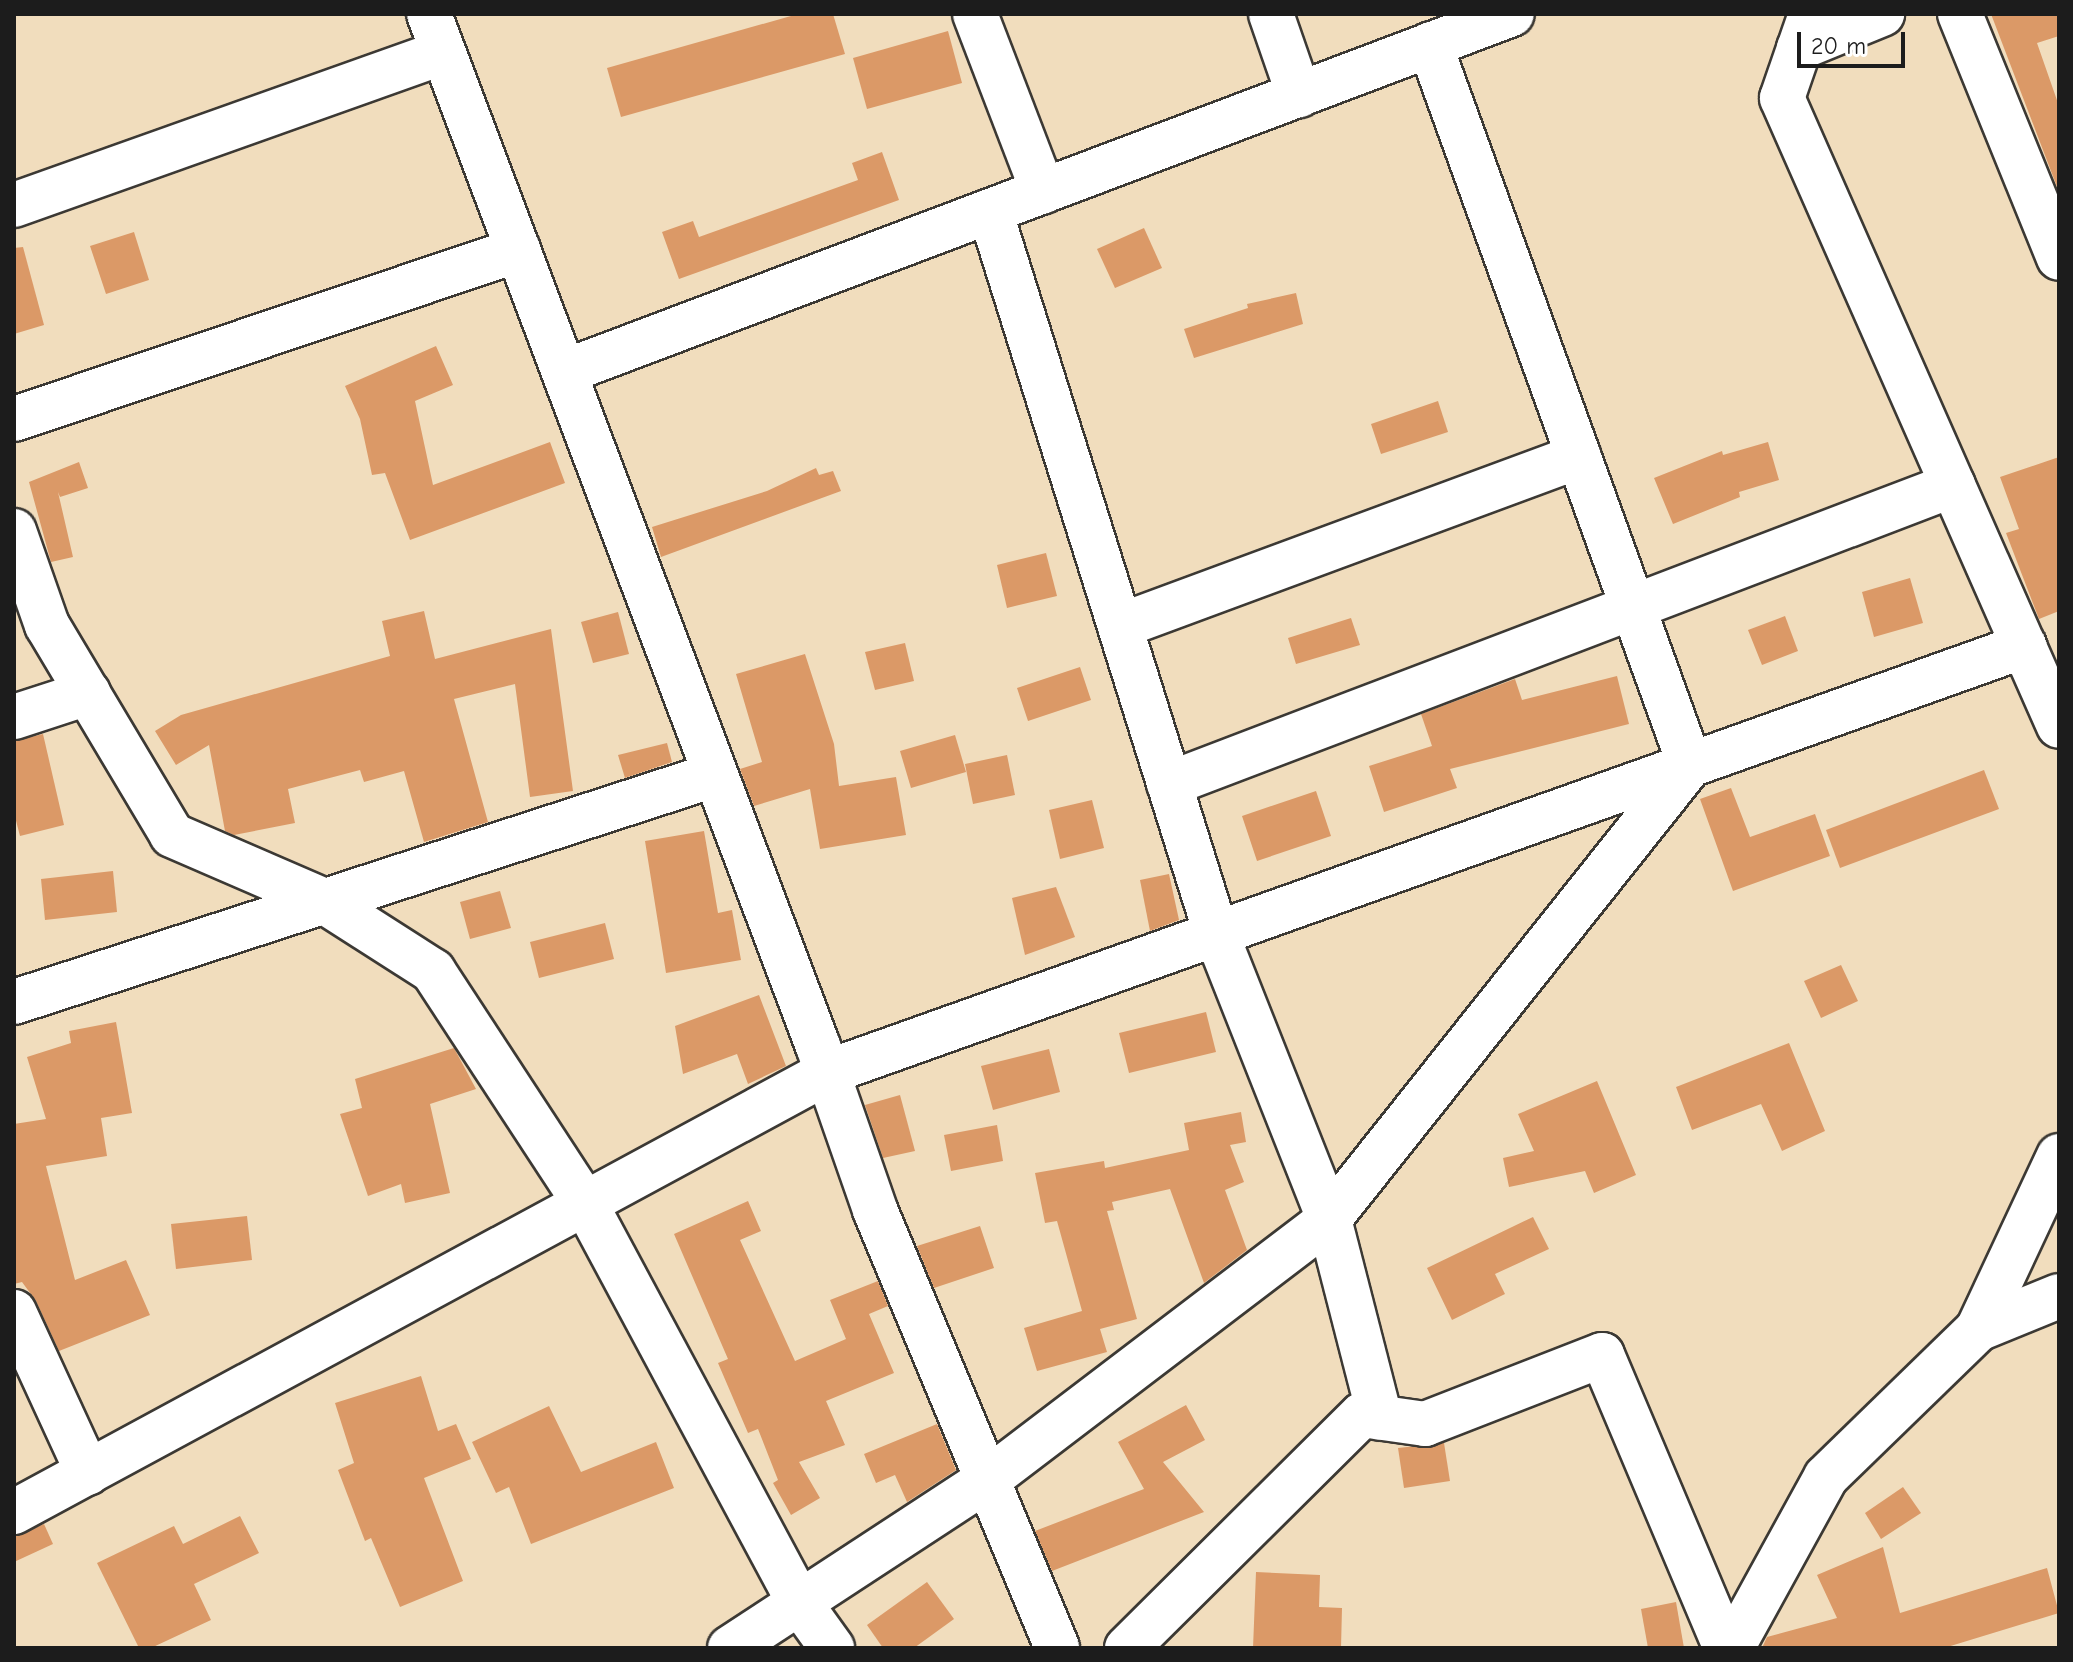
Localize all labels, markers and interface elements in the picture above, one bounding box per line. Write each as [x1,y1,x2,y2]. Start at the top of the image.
scale bar [1801,16,1909,66]
text: 20 m [1811,32,1866,60]

